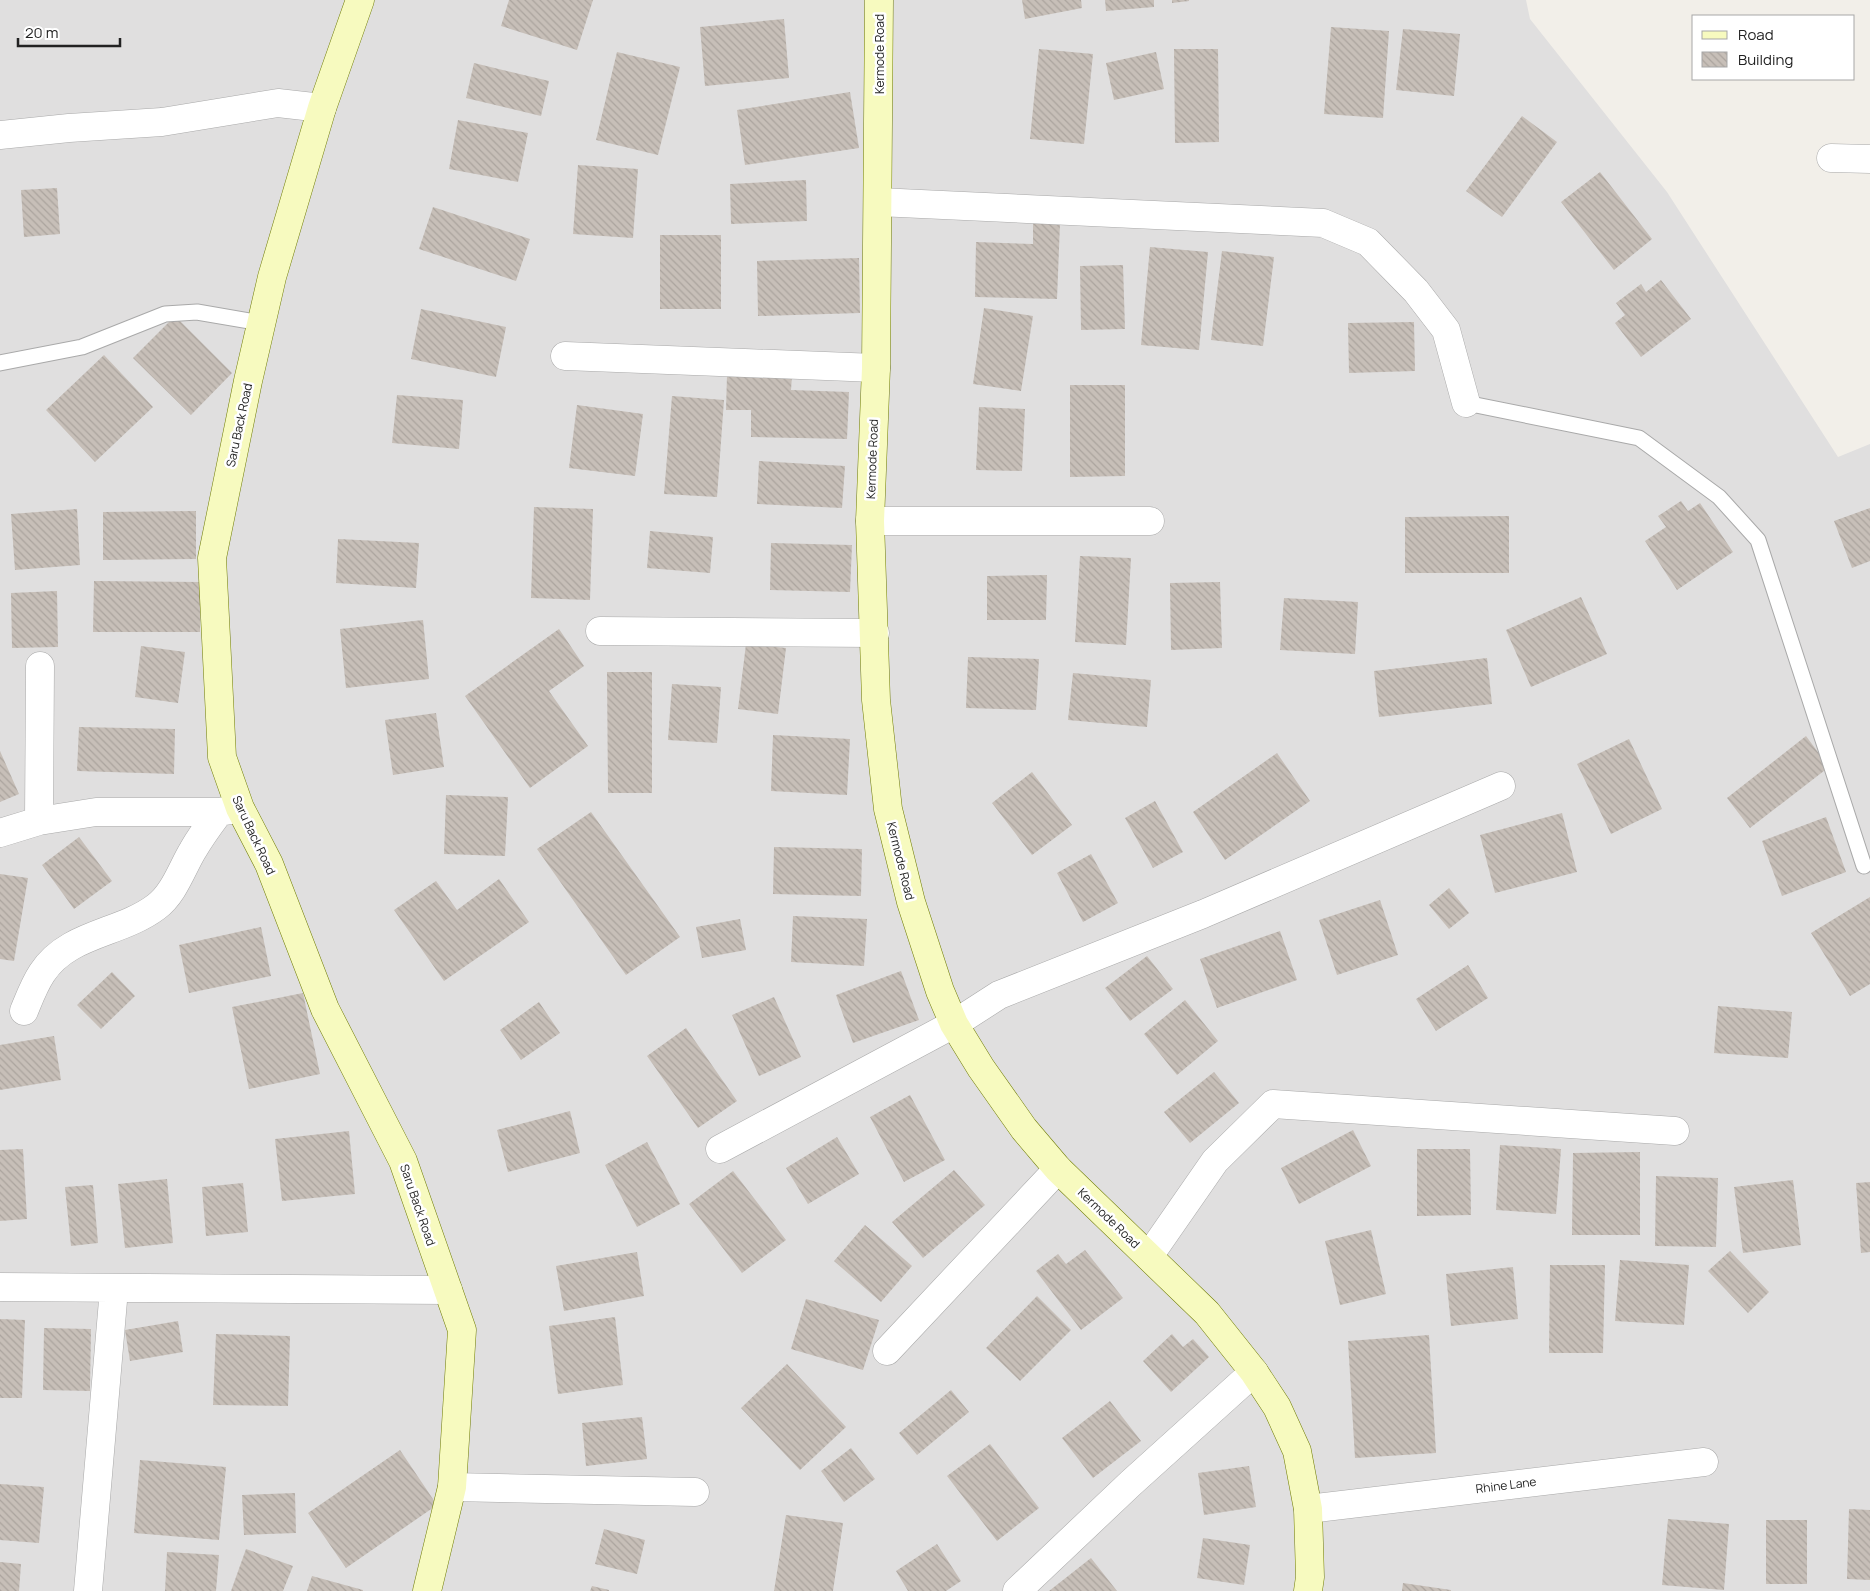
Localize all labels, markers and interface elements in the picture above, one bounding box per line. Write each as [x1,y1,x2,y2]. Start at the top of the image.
street label: Kermode Road [871,14,888,94]
scale bar [18,15,120,47]
legend [1692,15,1855,80]
text: 20 m [25,22,58,43]
text: Road [1738,24,1774,45]
text: Building [1738,49,1793,70]
street label: Saru Back Road [222,381,256,469]
street label: Kermode Road [862,419,882,499]
street label: Saru Back Road [228,793,280,877]
street label: Kermode Road [883,820,919,902]
street label: Saru Back Road [396,1162,440,1248]
street label: Kermode Road [1074,1184,1144,1252]
street label: Rhine Lane [1475,1473,1537,1497]

